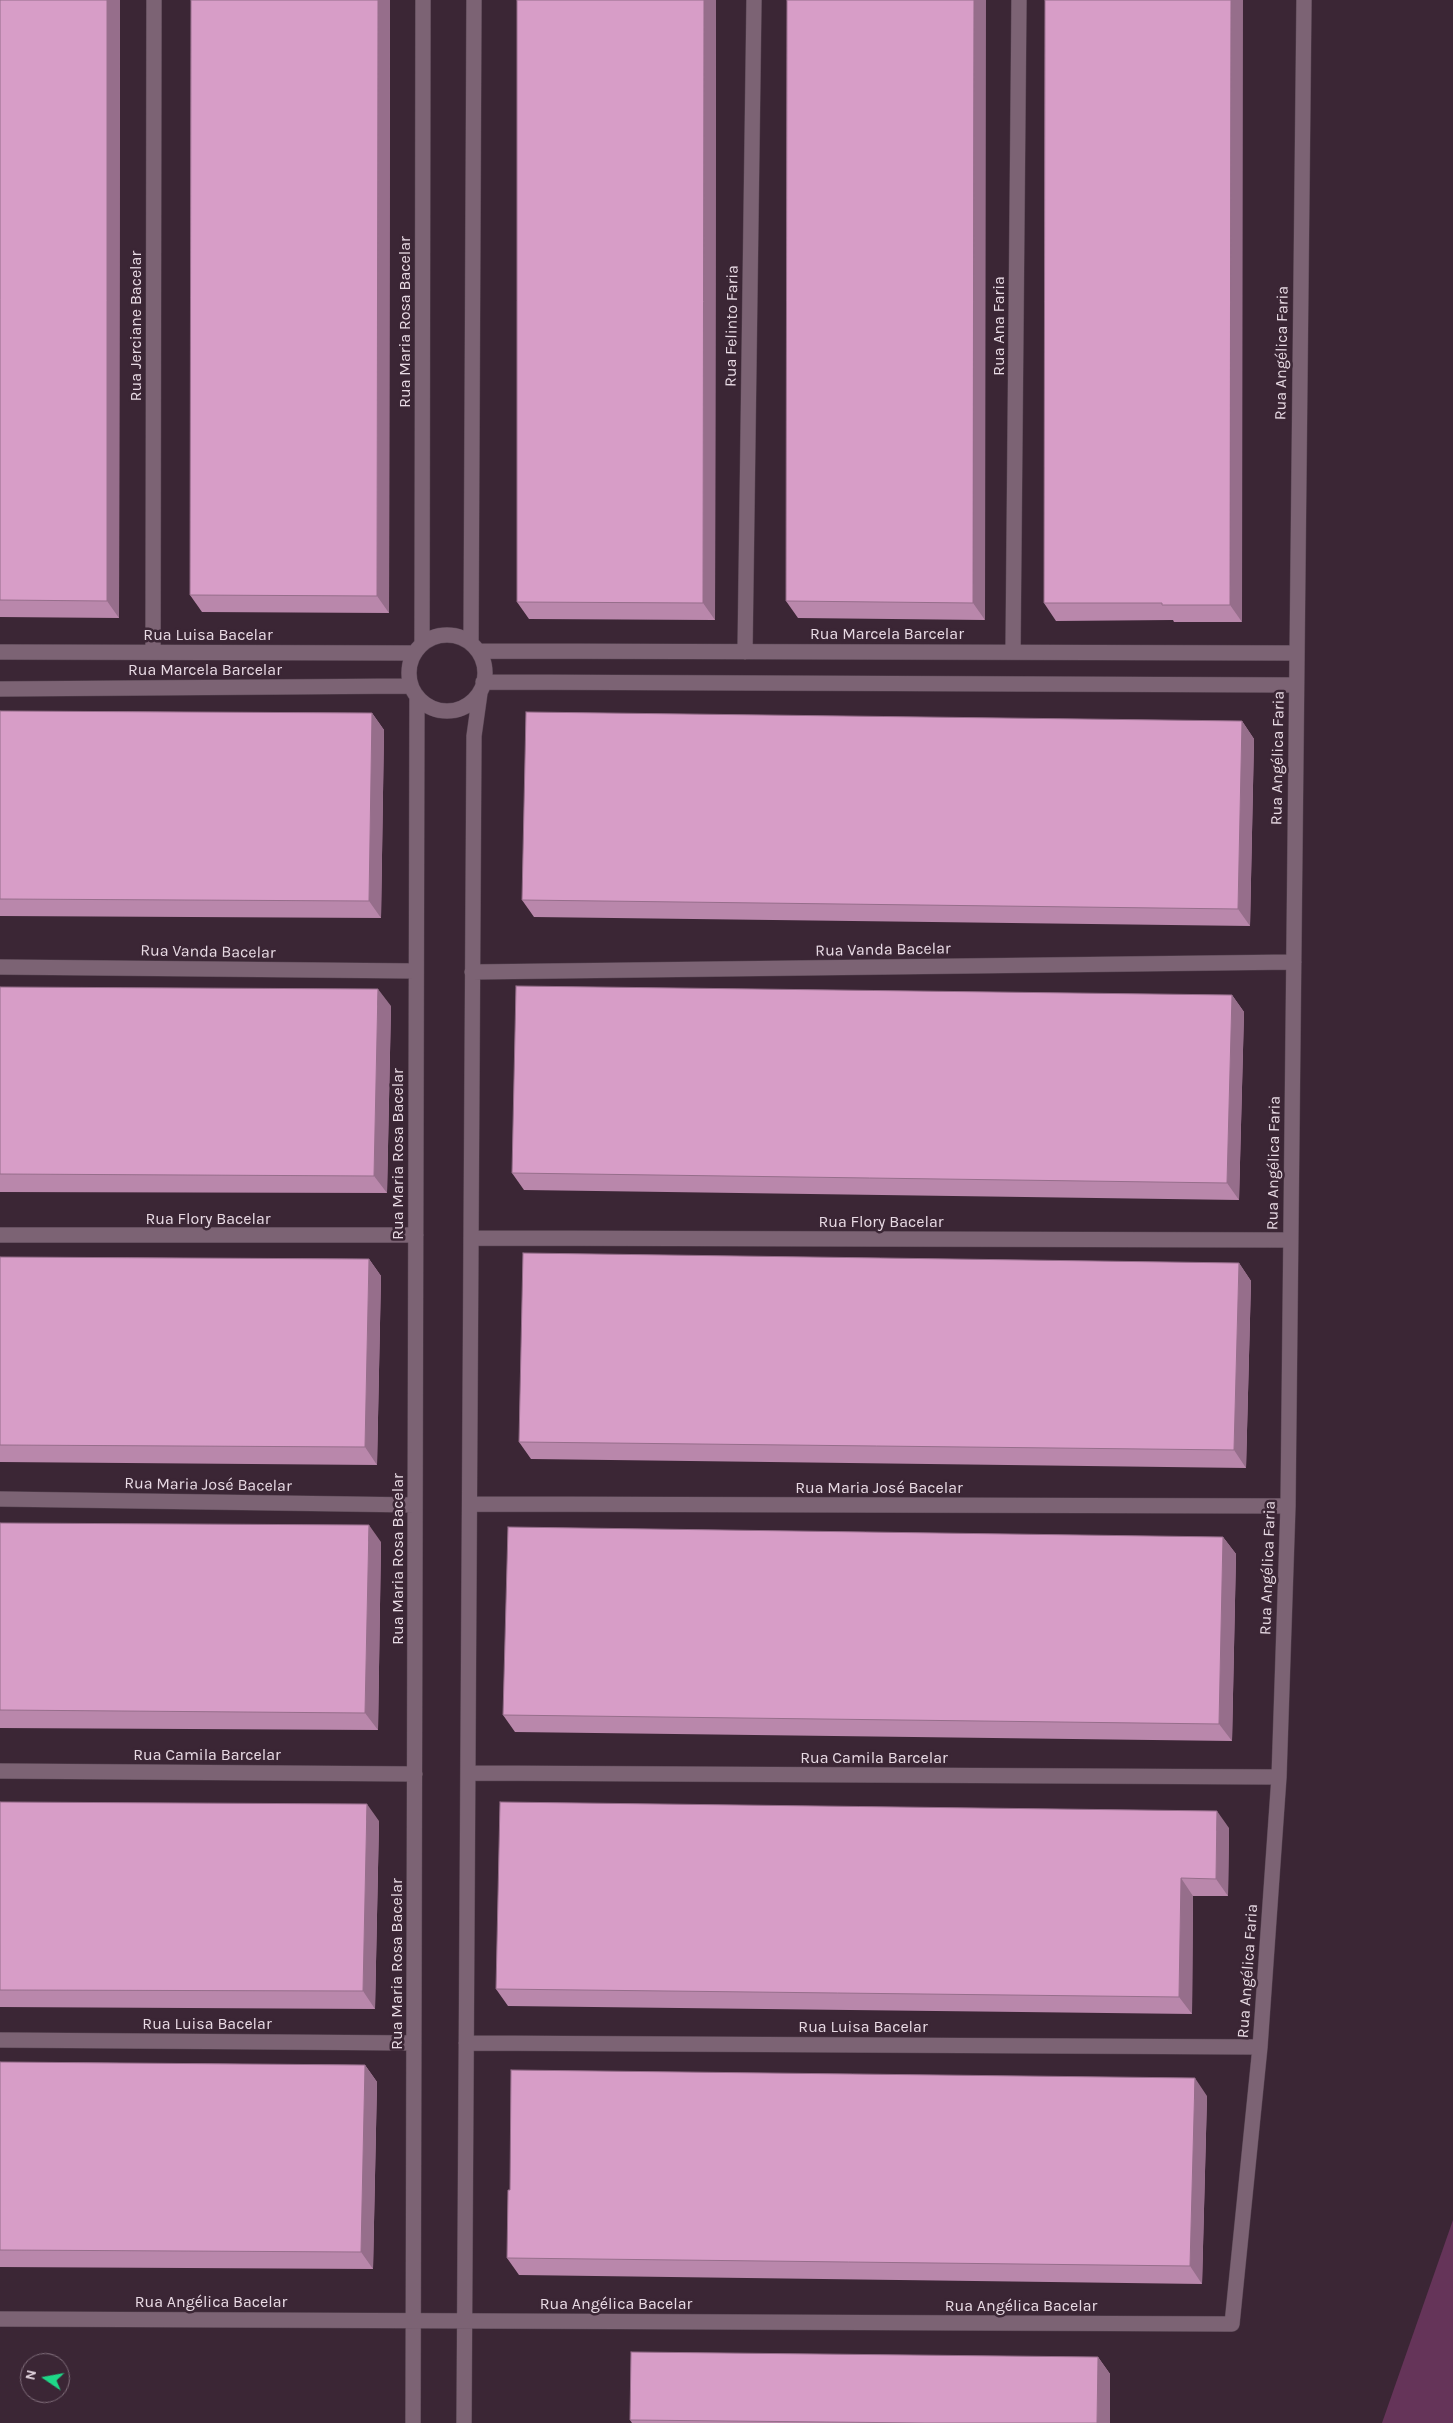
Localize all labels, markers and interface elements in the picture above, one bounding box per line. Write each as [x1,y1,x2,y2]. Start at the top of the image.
street label: Rua Maria Rosa Bacelar [395,236,415,408]
street label: Rua Jerciane Bacelar [126,251,146,401]
street label: Rua Felinto Faria [721,265,743,387]
street label: Rua Ana Faria [989,276,1009,376]
street label: Rua Angélica Faria [1271,286,1293,420]
street label: Rua Marcela Barcelar [810,624,964,644]
street label: Rua Luisa Bacelar [143,625,273,645]
street label: Rua Marcela Barcelar [128,660,282,680]
street label: Rua Angélica Faria [1267,691,1289,825]
street label: Rua Vanda Bacelar [815,939,951,961]
street label: Rua Vanda Bacelar [140,941,276,963]
street label: Rua Maria Rosa Bacelar [388,1068,408,1240]
street label: Rua Angélica Faria [1263,1096,1285,1230]
street label: Rua Flory Bacelar [145,1209,271,1229]
street label: Rua Flory Bacelar [818,1212,944,1232]
street label: Rua Maria Rosa Bacelar [388,1473,408,1645]
street label: Rua Maria José Bacelar [124,1474,292,1496]
street label: Rua Maria José Bacelar [795,1478,963,1498]
street label: Rua Angélica Faria [1256,1500,1280,1636]
street label: Rua Camila Barcelar [133,1745,281,1765]
street label: Rua Camila Barcelar [800,1748,948,1768]
street label: Rua Maria Rosa Bacelar [387,1878,407,2050]
street label: Rua Angélica Faria [1234,1903,1262,2039]
street label: Rua Luisa Bacelar [142,2014,272,2034]
street label: Rua Luisa Bacelar [798,2017,928,2037]
street label: Rua Angélica Bacelar [135,2292,287,2312]
street label: Rua Angélica Bacelar [540,2294,692,2314]
street label: Rua Angélica Bacelar [945,2296,1097,2316]
north arrow [20,2353,70,2403]
text: N [21,2368,40,2382]

